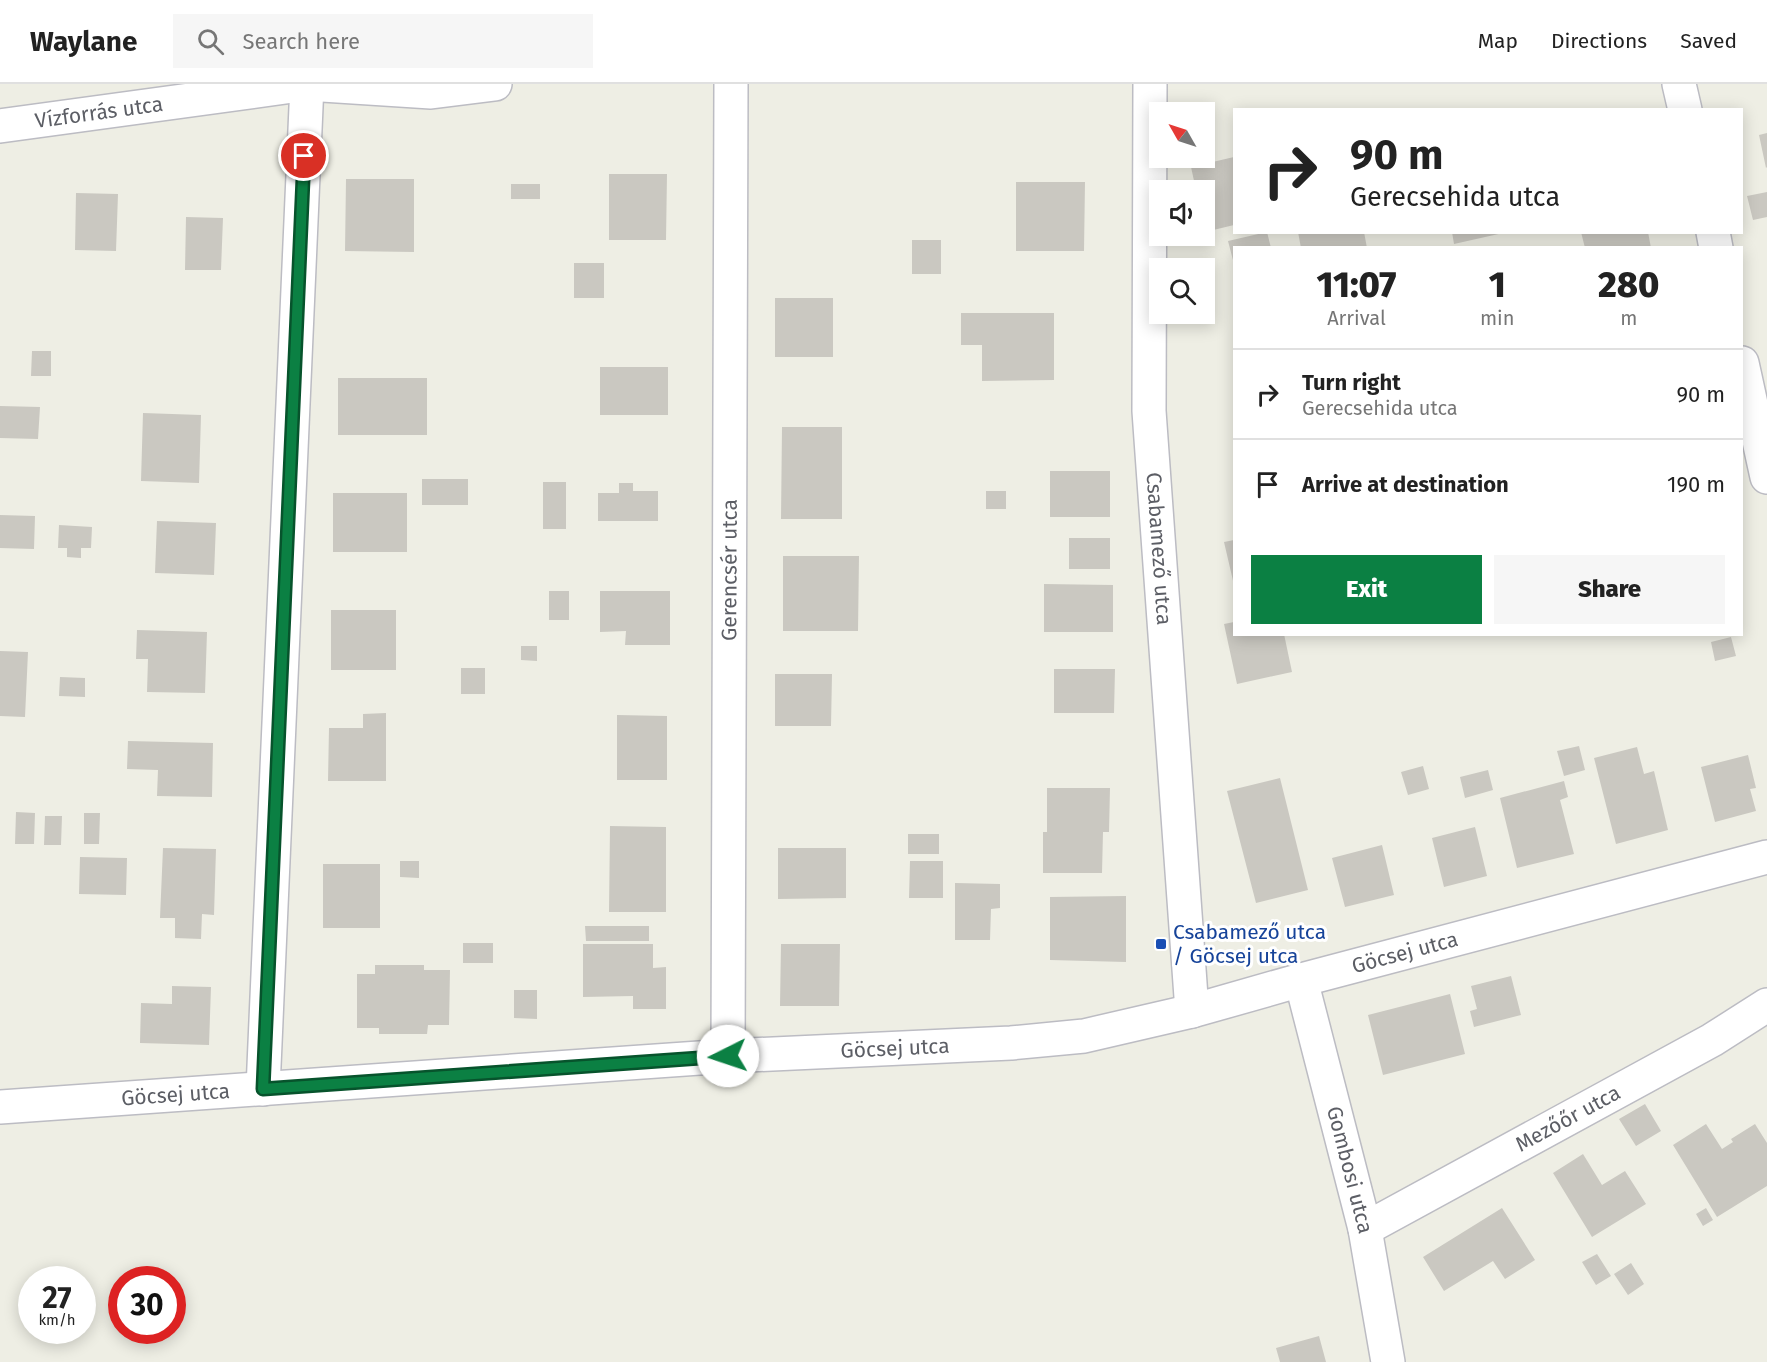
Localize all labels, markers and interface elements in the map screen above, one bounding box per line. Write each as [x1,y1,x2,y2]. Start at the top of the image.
search box [173,14,593,68]
text: Waylane [30,25,137,58]
icon: search [194,25,227,58]
text: Search here [242,28,360,55]
text: Map [1478,28,1518,54]
text: Directions [1551,28,1647,54]
text: Saved [1680,28,1737,54]
street label: Vízforrás utca [33,91,165,134]
north arrow [1149,102,1215,168]
map controls [1149,102,1215,324]
pin [278,130,329,181]
text: 90 m [1350,130,1444,180]
icon: right [1251,132,1329,210]
icon: arrive [287,139,320,172]
button: sound [1149,180,1215,246]
text: Gerecsehida utca [1350,181,1560,213]
button: search [1149,258,1215,324]
text: 11:07 [1317,263,1396,307]
text: 1 [1489,263,1506,307]
text: 280 [1598,263,1659,307]
text: Arrival [1327,306,1386,330]
text: min [1480,306,1514,330]
text: m [1620,306,1637,330]
text: Turn right [1302,369,1401,396]
icon: right [1251,378,1284,411]
text: 90 m [1676,381,1725,408]
text: Gerecsehida utca [1302,396,1458,420]
icon: arrive [1251,468,1284,501]
street label: Csabamező utca [1140,471,1177,626]
text: Arrive at destination [1302,471,1509,498]
text: 190 m [1667,471,1725,498]
street label: Gerencsér utca [716,499,743,641]
button: Exit [1251,555,1482,624]
button: Share [1494,555,1725,624]
place label: Csabamező utca / Göcsej utca [1173,919,1326,969]
street label: Göcsej utca [1349,926,1461,979]
marker: Csabamező utca / Göcsej utca [1154,937,1168,951]
position arrow [696,1024,760,1088]
street label: Göcsej utca [840,1033,950,1064]
street label: Göcsej utca [120,1078,231,1111]
street label: Mezőőr utca [1511,1079,1625,1158]
street label: Gombosi utca [1321,1103,1379,1236]
speed limit sign: 30 [108,1266,186,1344]
text: 27 [42,1280,72,1316]
text: km/h [38,1311,76,1329]

